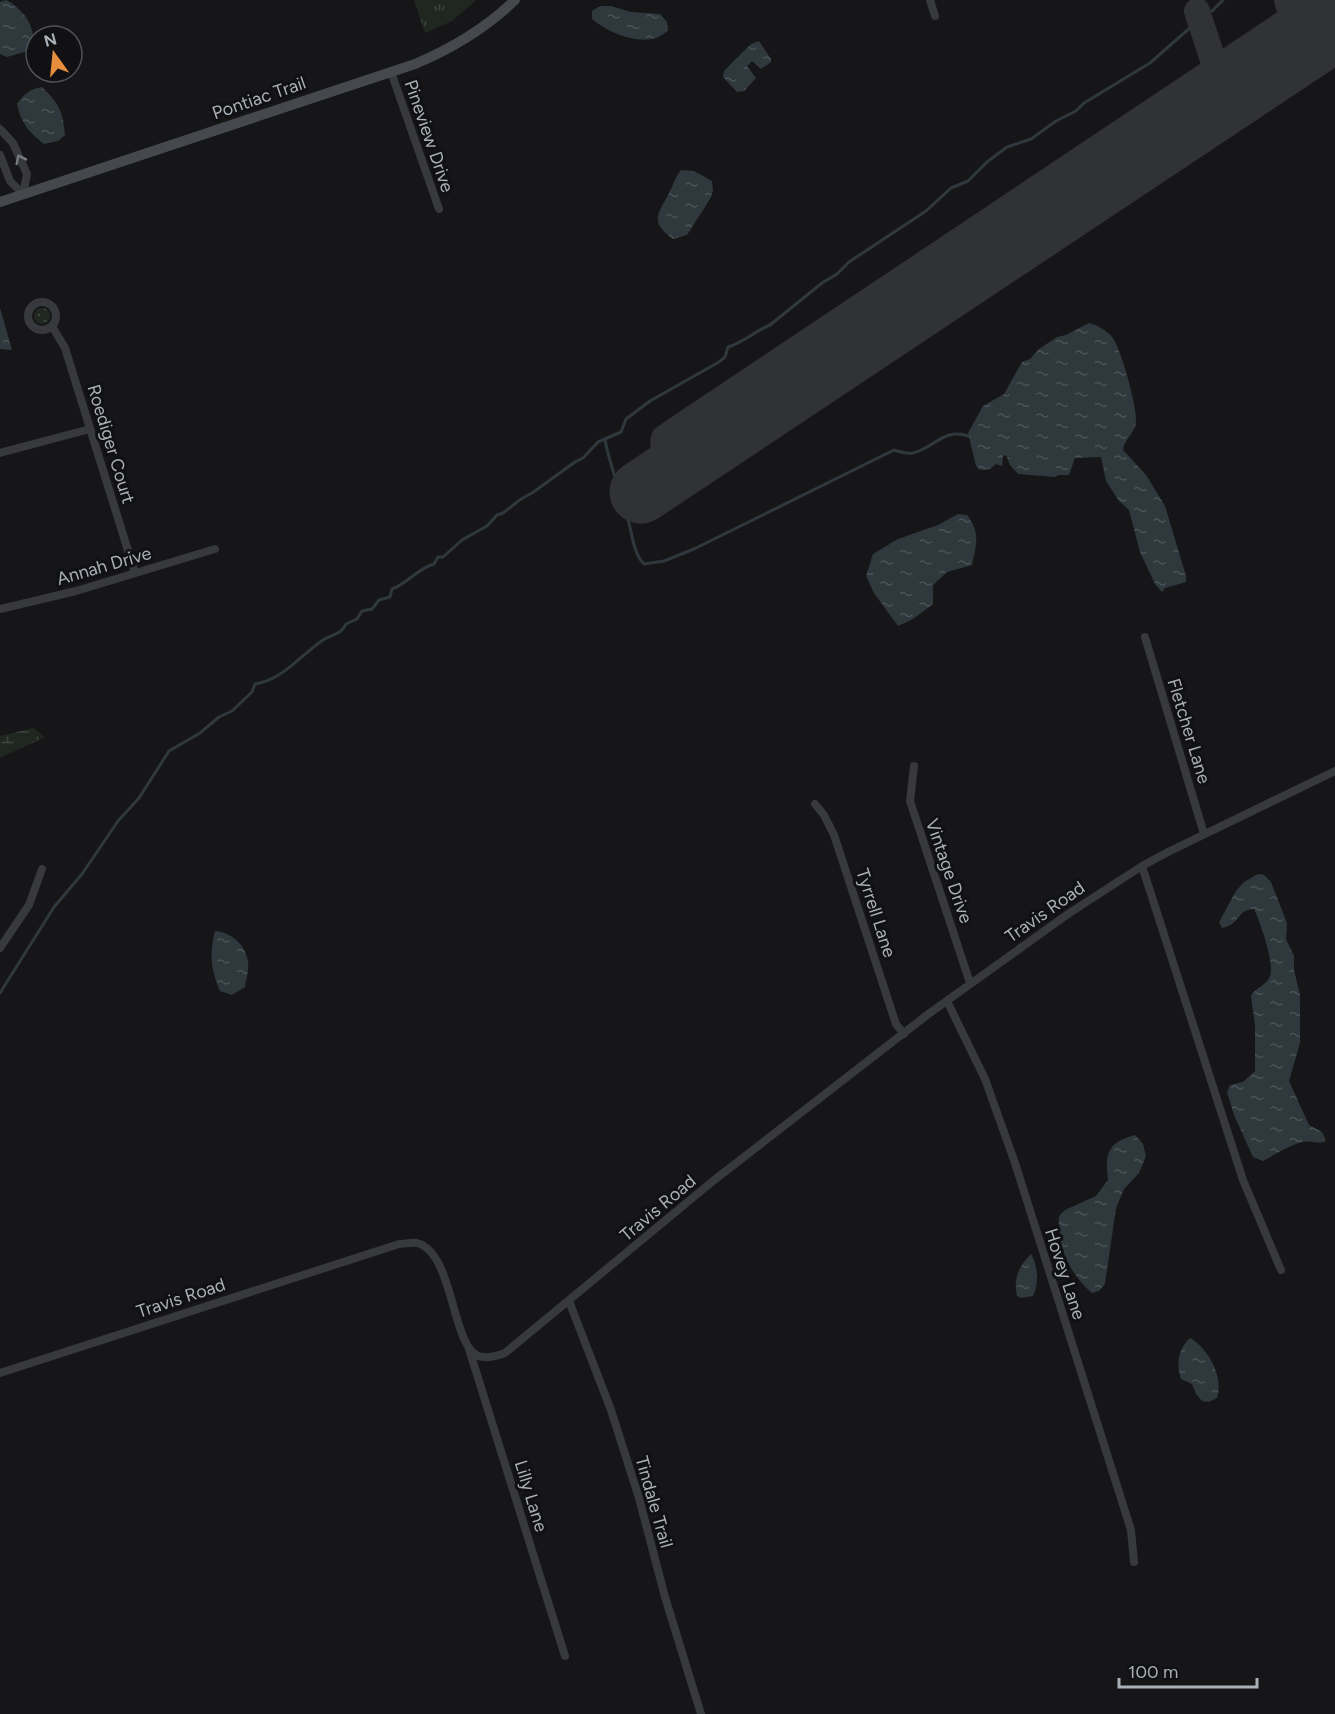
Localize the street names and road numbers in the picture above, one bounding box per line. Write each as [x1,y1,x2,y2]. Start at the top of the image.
street label: Pontiac Trail [209,72,309,124]
street label: Pineview Drive [399,77,459,195]
street label: Roediger Court [82,382,140,506]
street label: Annah Drive [54,542,154,590]
street label: Fletcher Lane [1163,676,1215,786]
street label: Vintage Drive [921,816,977,926]
street label: Tyrrell Lane [851,866,901,960]
street label: Travis Road [1001,877,1089,947]
street label: Travis Road [616,1170,700,1246]
street label: Hovey Lane [1040,1226,1090,1323]
street label: Travis Road [134,1273,228,1323]
street label: Tindale Trail [630,1453,678,1551]
street label: Lilly Lane [510,1457,552,1535]

